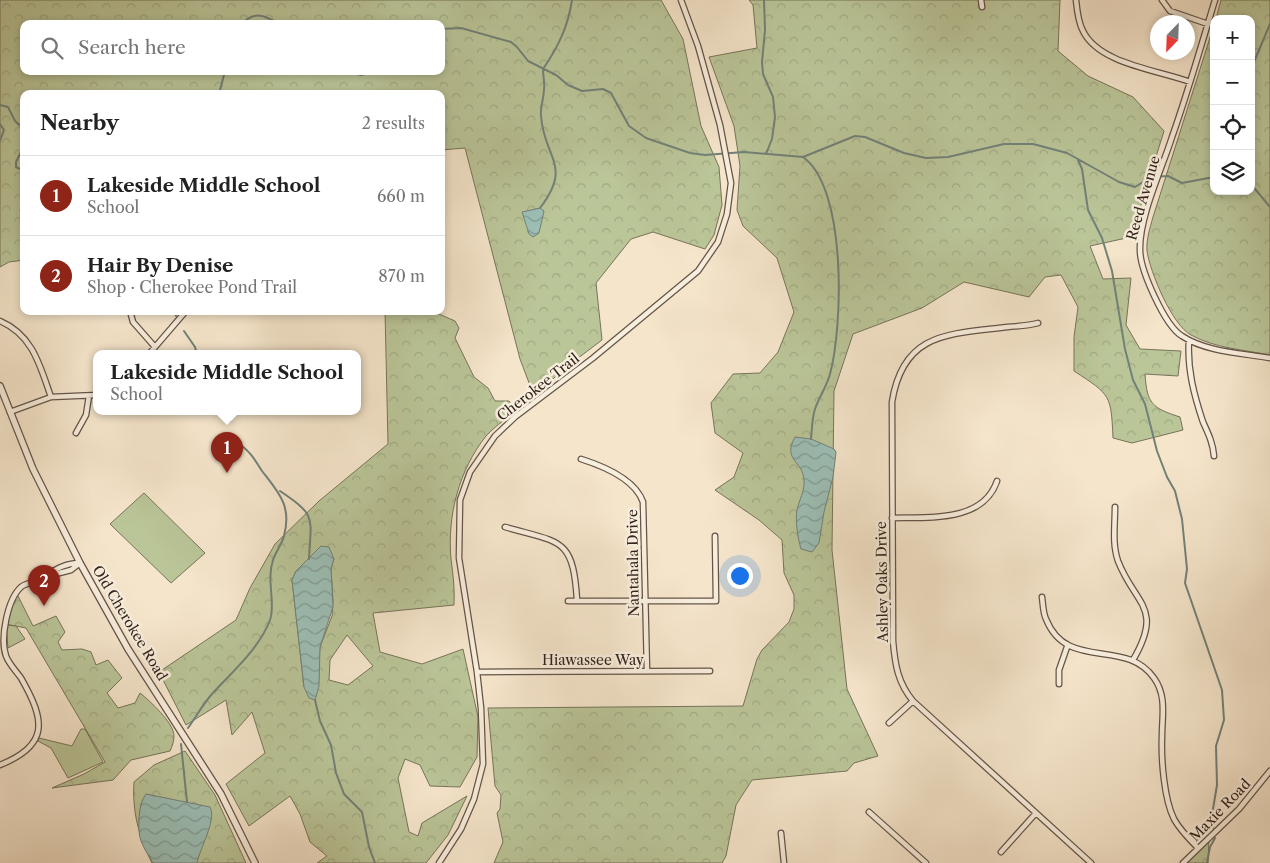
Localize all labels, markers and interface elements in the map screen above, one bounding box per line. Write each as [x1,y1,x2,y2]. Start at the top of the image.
north arrow [1150,15,1195,60]
map controls [1210,15,1255,195]
button: + [1210,15,1255,60]
search box [20,20,445,75]
icon: search [38,34,66,62]
text: Search here [78,36,186,59]
button: − [1210,60,1255,105]
button: locate [1210,105,1255,150]
text: Nearby [40,110,119,135]
text: 2 results [362,113,425,133]
button: layers [1210,150,1255,195]
street label: Reed Avenue [1122,153,1164,242]
text: Lakeside Middle School [87,174,320,197]
text: 1 [52,186,60,206]
text: 660 m [377,186,425,206]
text: School [87,197,139,217]
text: Hair By Denise [87,254,233,277]
text: 2 [51,266,61,286]
text: 870 m [378,266,425,286]
text: Shop · Cherokee Pond Trail [87,277,297,297]
street label: Cherokee Trail [493,349,583,425]
popup [93,350,361,415]
text: Lakeside Middle School [110,361,344,384]
text: School [110,384,163,404]
pin: 1 [211,432,243,473]
street label: Nantahala Drive [623,509,643,617]
street label: Ashley Oaks Drive [872,521,892,644]
street label: Old Cherokee Road [88,562,172,684]
your location [727,563,753,589]
pin: 2 [28,565,60,606]
street label: Hiawassee Way [542,651,644,669]
street label: Maxie Road [1186,775,1255,845]

